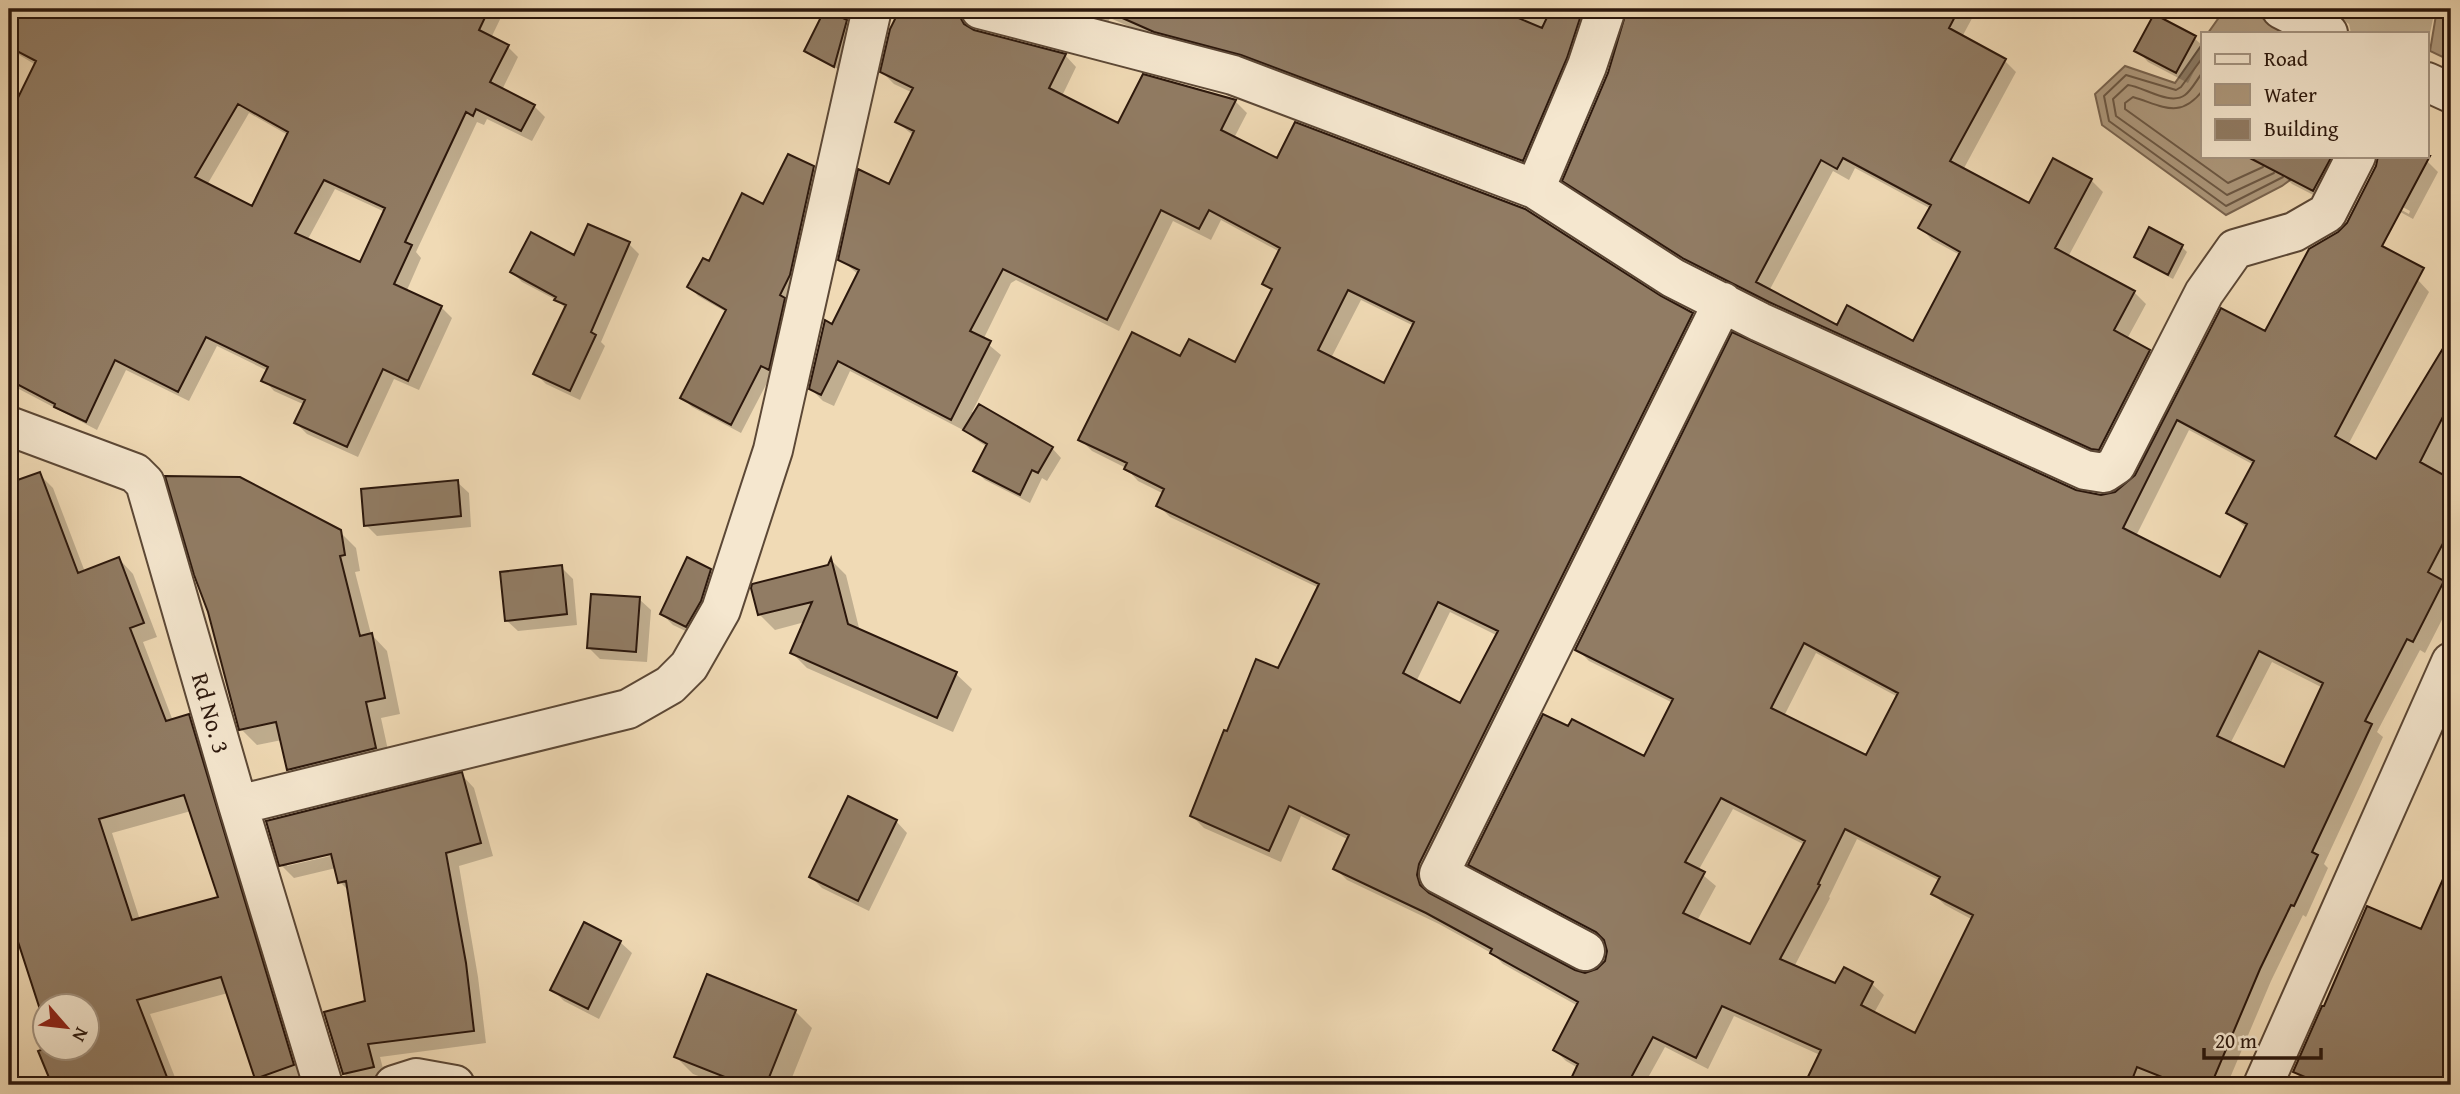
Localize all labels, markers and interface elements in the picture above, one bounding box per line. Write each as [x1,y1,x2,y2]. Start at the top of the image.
legend [2201,32,2428,158]
text: Road [2264,43,2309,74]
text: Water [2264,79,2317,110]
text: Building [2264,113,2339,144]
street label: Rd No. 3 [183,669,239,757]
north arrow [32,992,102,1062]
scale bar [2204,1017,2322,1061]
text: N [66,1023,96,1047]
text: 20 m [2215,1025,2257,1056]

